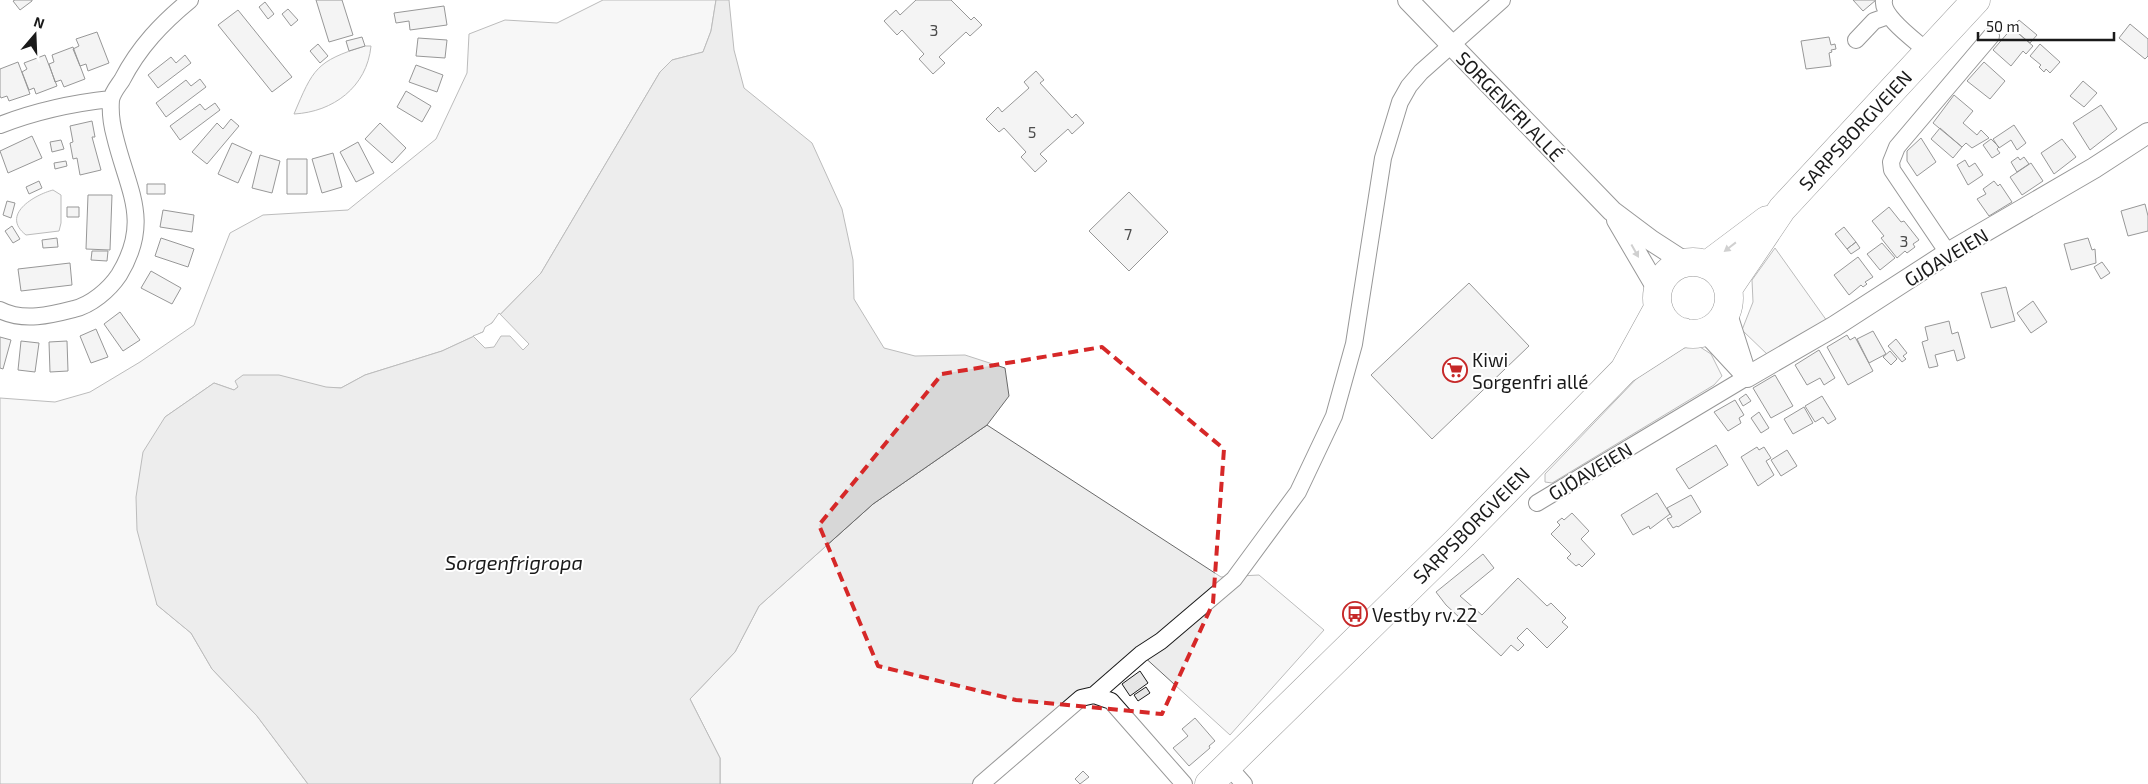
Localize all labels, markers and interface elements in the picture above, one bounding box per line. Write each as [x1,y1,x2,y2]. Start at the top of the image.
north arrow [10,10,60,60]
scale bar [1978,10,2114,42]
text: N [32,13,47,32]
text: 50 m [1986,17,2020,35]
house number: 3 [930,20,938,39]
street label: SORGENFRI ALLÉ [1452,46,1568,166]
street label: SARPSBORGVEIEN [1794,65,1916,195]
house number: 5 [1028,122,1036,141]
street label: GJØAVEIEN [1900,223,1992,291]
house number: 7 [1124,224,1132,243]
house number: 3 [1900,231,1908,250]
one-way arrow [1723,242,1737,252]
one-way arrow [1630,244,1639,258]
place label: Kiwi Sorgenfri allé [1472,348,1588,393]
supermarket icon: Kiwi Sorgenfri allé [1442,357,1468,383]
street label: GJØAVEIEN [1544,437,1636,505]
street label: SARPSBORGVEIEN [1408,462,1534,588]
water label: Sorgenfrigropa [445,550,583,574]
bus stop icon: Vestby rv.22 [1342,601,1368,627]
place label: Vestby rv.22 [1372,603,1477,626]

